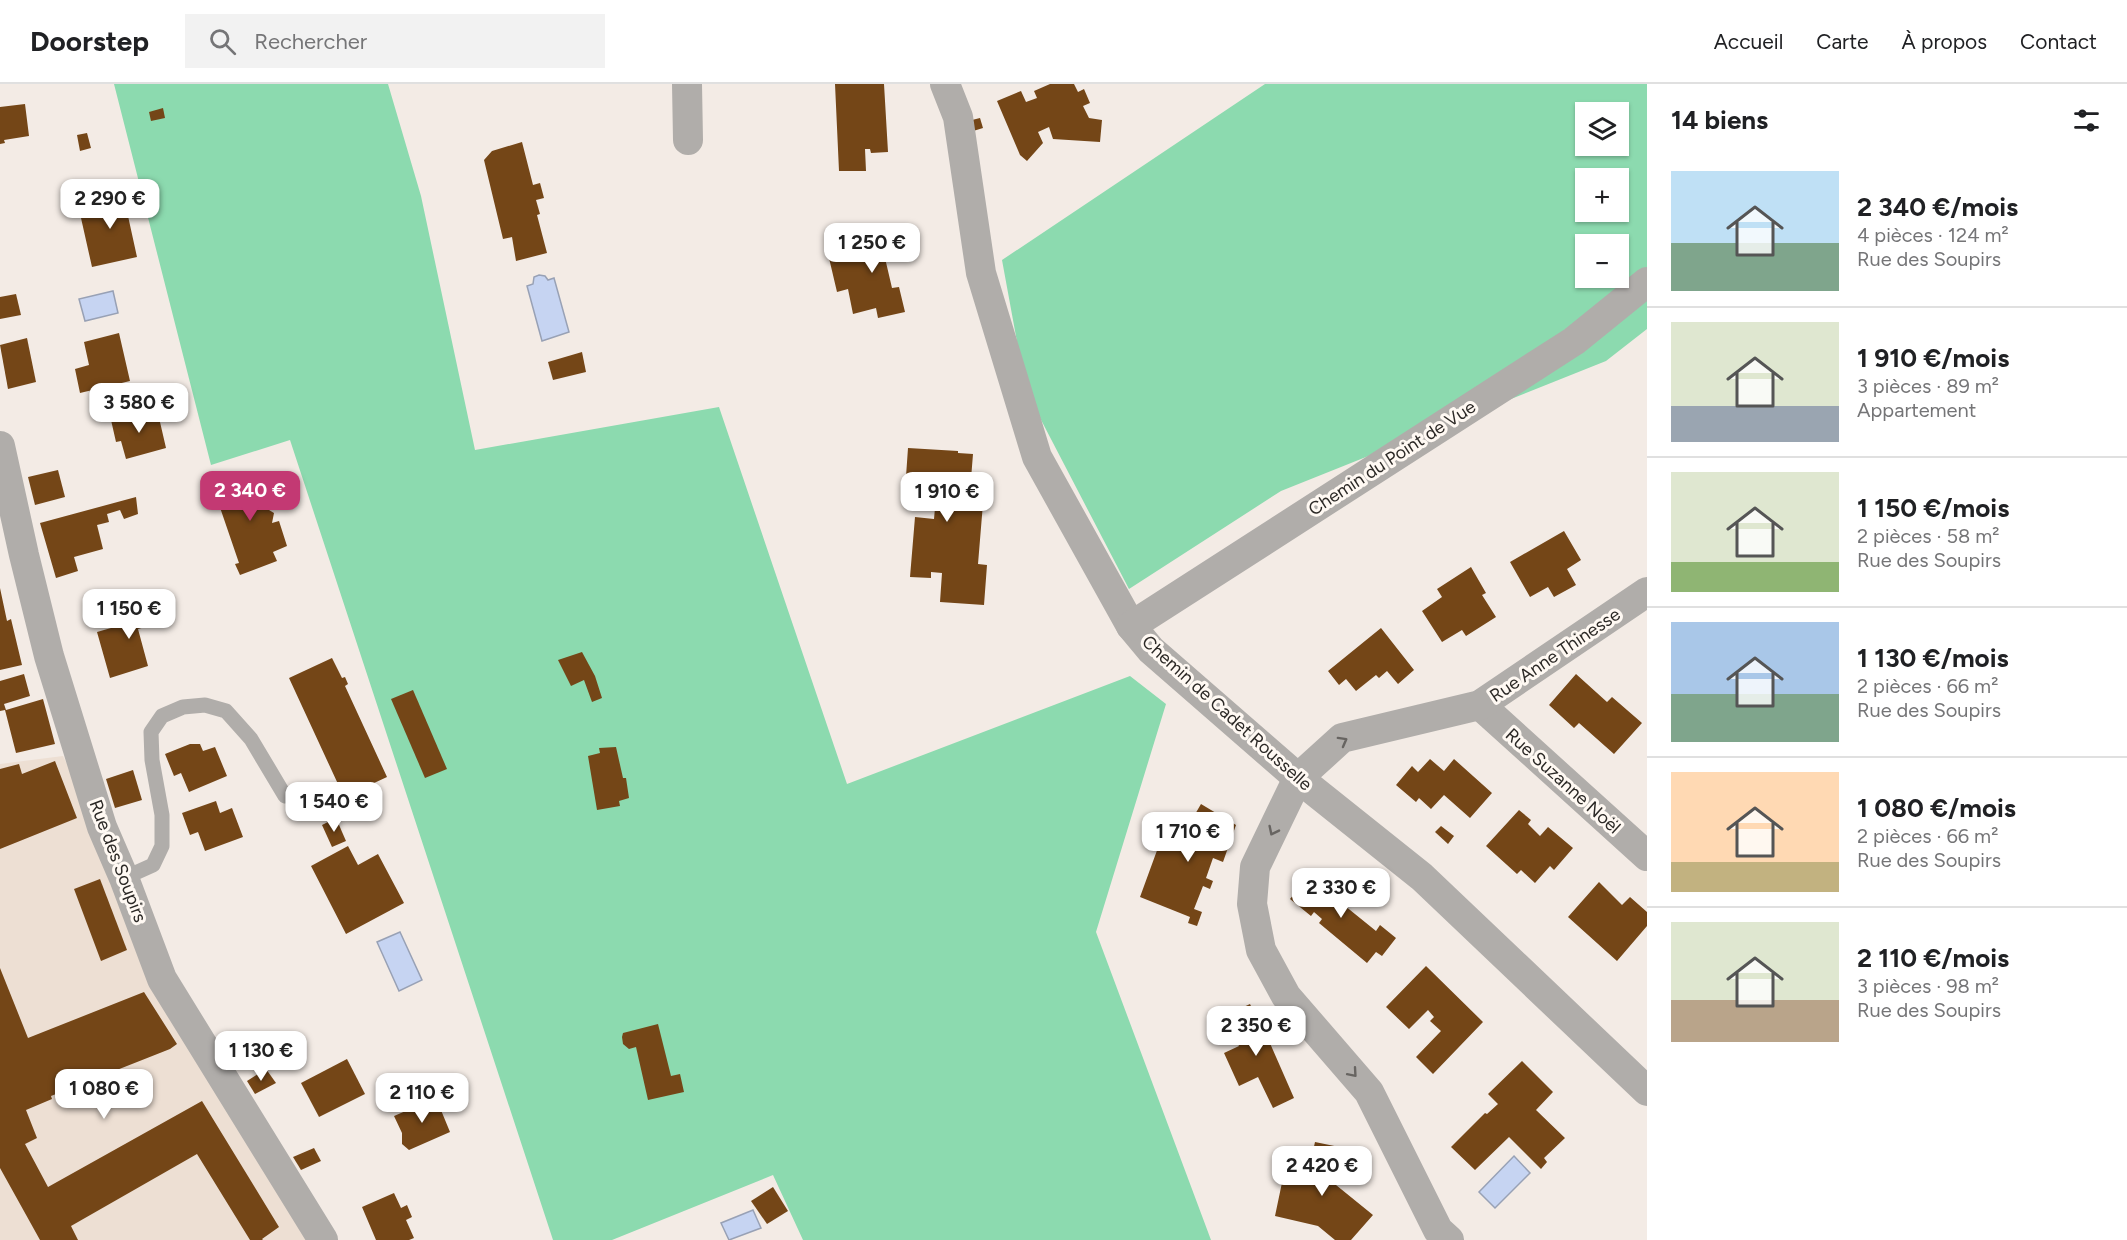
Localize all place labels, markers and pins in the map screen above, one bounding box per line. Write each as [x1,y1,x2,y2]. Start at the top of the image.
pin: 2 290 € [55,179,165,230]
pin: 1 250 € [817,223,927,274]
pin: 3 580 € [84,383,194,434]
pin: 2 340 € [195,471,305,522]
pin: 1 910 € [892,472,1002,523]
pin: 1 150 € [74,589,184,640]
pin: 1 540 € [279,782,389,833]
pin: 1 710 € [1133,812,1243,863]
pin: 2 330 € [1286,868,1396,919]
pin: 2 350 € [1201,1006,1311,1057]
pin: 1 130 € [206,1031,316,1082]
pin: 1 080 € [49,1069,159,1120]
pin: 2 110 € [367,1073,477,1124]
pin: 2 420 € [1267,1146,1377,1197]

